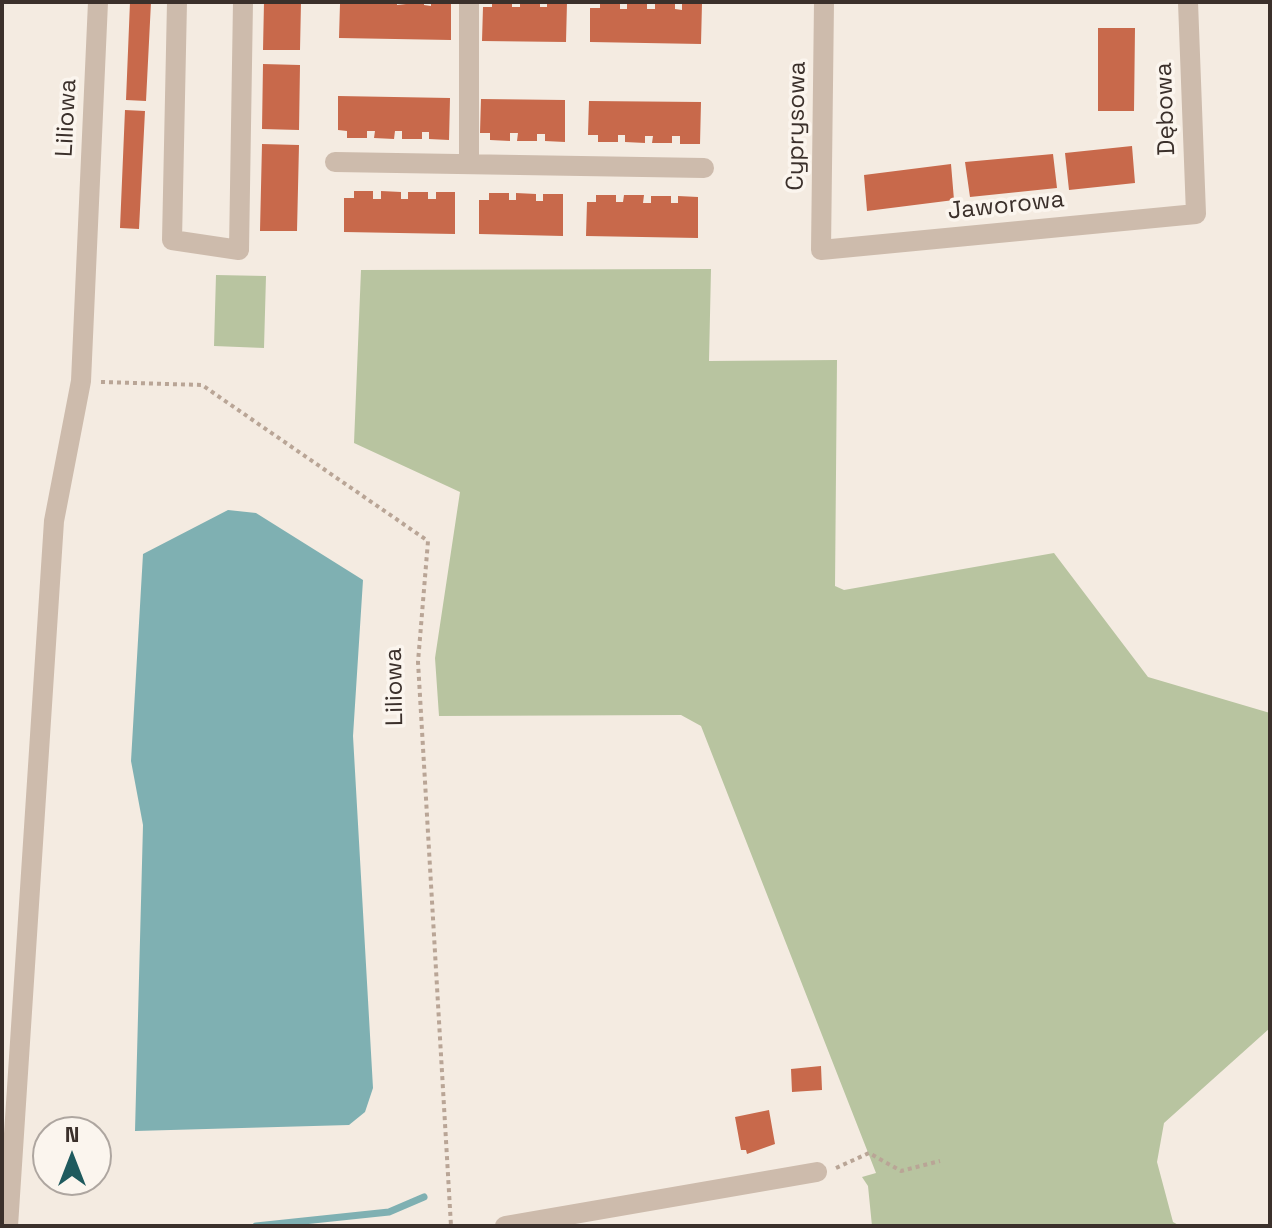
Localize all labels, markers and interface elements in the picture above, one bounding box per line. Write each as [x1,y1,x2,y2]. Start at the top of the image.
street label: Cyprysowa [781,61,813,191]
street label: Dębowa [1150,62,1182,156]
street label: Liliowa [51,78,83,158]
street label: Jaworowa [946,186,1066,226]
street label: Liliowa [380,648,410,726]
north arrow [32,1116,112,1196]
text: N [65,1120,79,1148]

